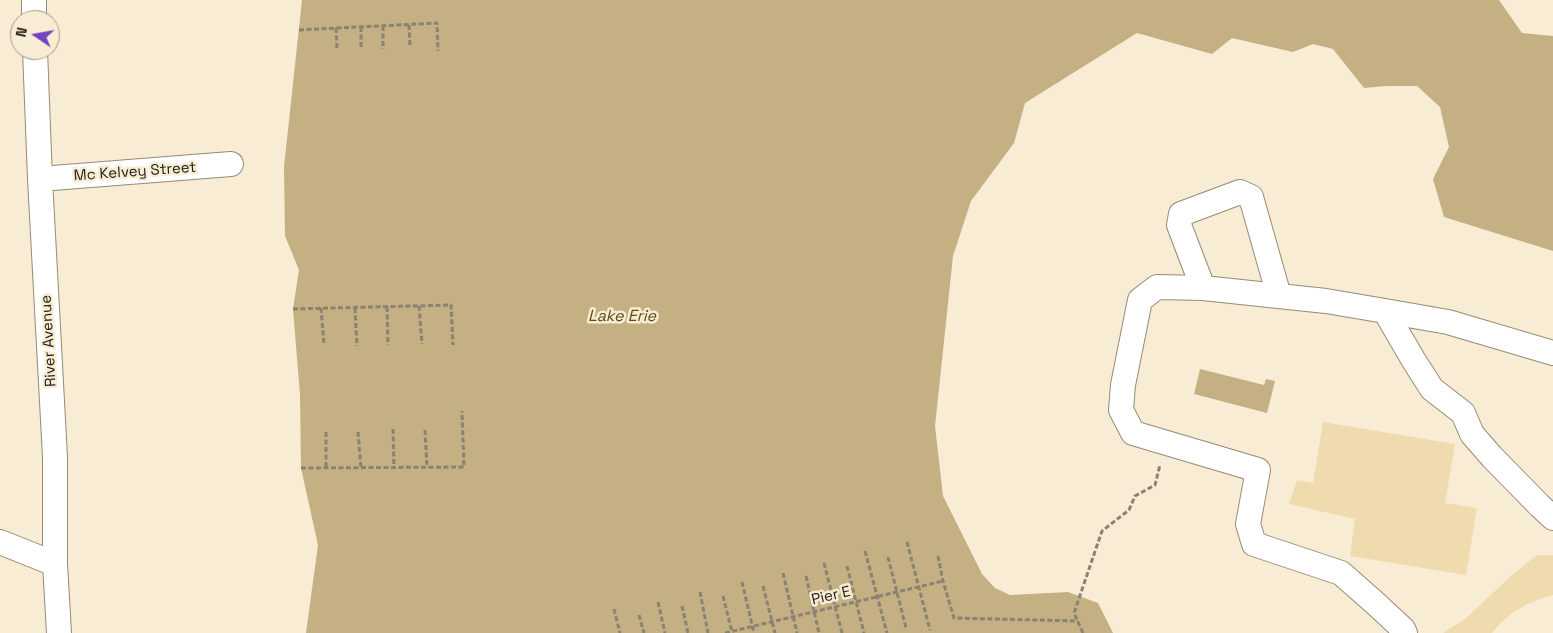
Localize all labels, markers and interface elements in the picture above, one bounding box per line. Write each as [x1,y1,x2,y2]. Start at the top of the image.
north arrow [10,10,60,60]
text: N [12,26,31,39]
street label: Mc Kelvey Street [73,159,197,185]
street label: River Avenue [38,294,60,388]
water label: Lake Erie [588,307,656,327]
street label: Pier E [810,583,852,609]

